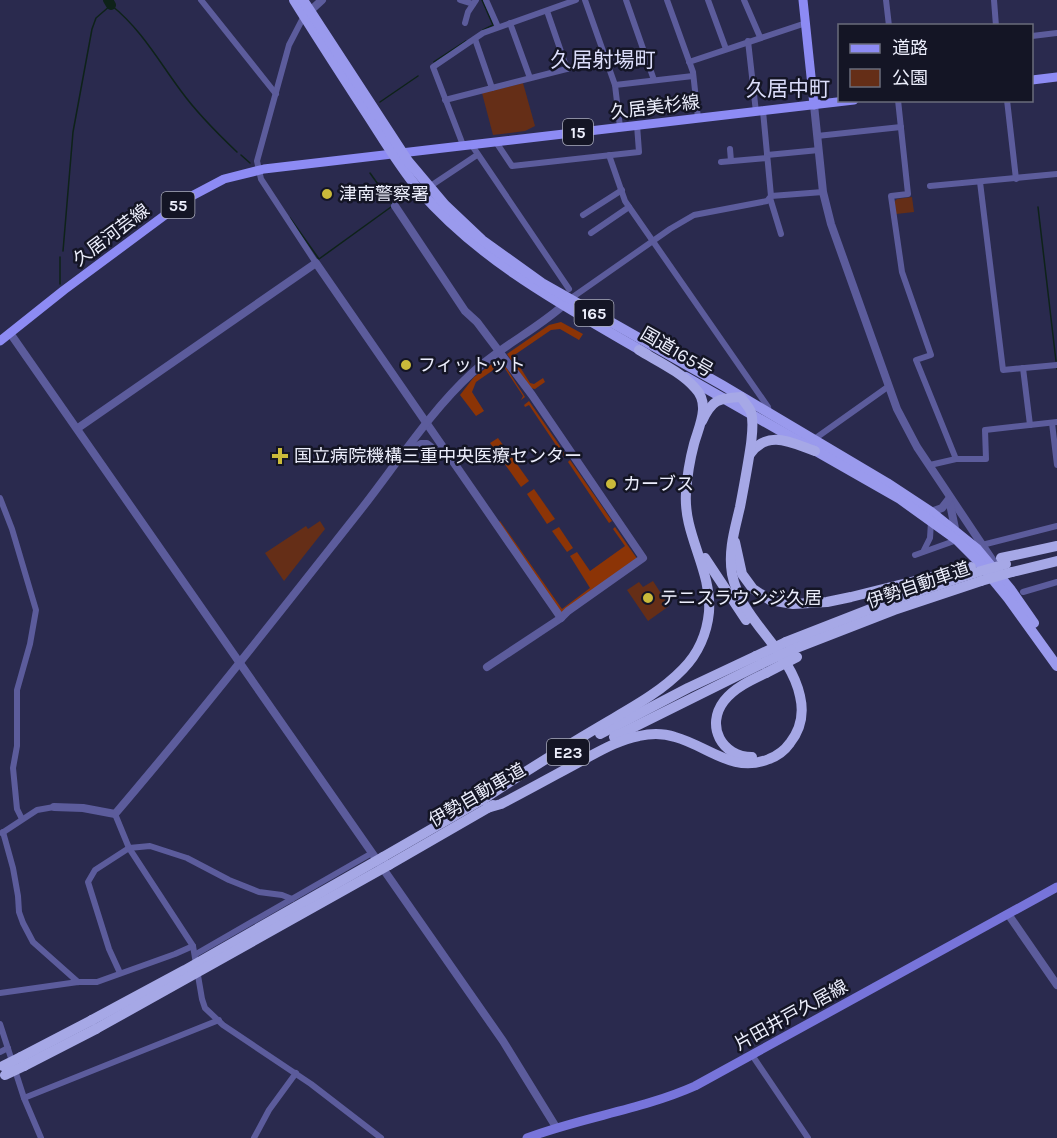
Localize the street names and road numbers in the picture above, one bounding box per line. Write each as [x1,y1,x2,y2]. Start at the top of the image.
street label: 久居美杉線 [609,91,701,123]
road number: 15 [563,119,593,145]
road number: 55 [162,192,195,218]
street label: 久居河芸線 [68,199,154,271]
road number: 165 [574,300,614,326]
street label: 国道165号 [637,322,717,382]
street label: 伊勢自動車道 [863,557,973,613]
road number: E23 [547,739,589,765]
street label: 伊勢自動車道 [425,758,529,832]
street label: 片田井戸久居線 [731,975,851,1055]

